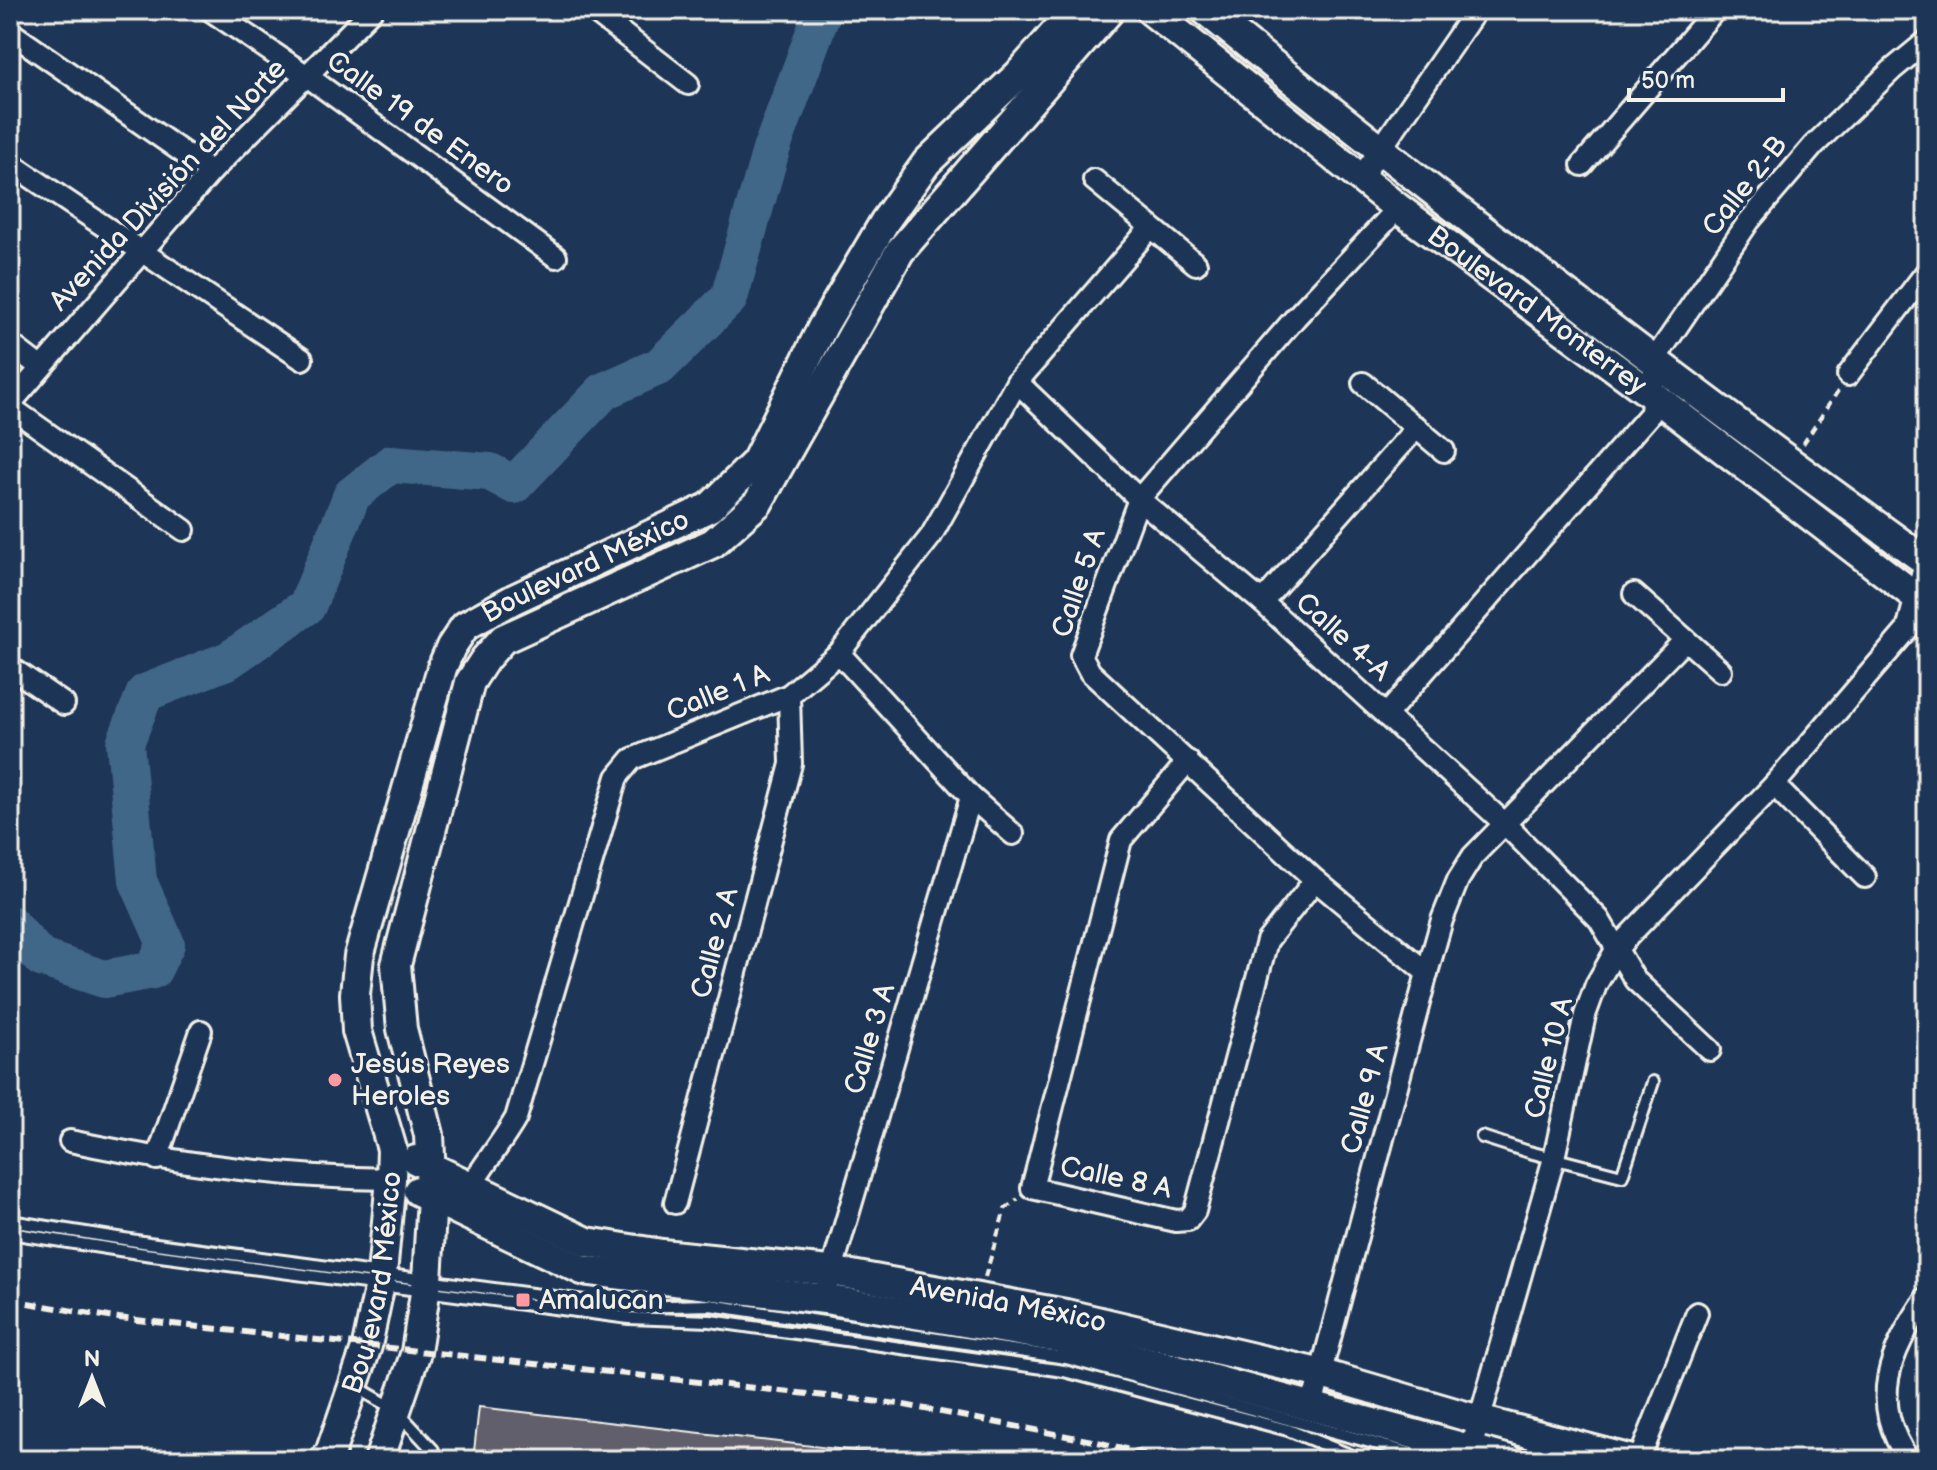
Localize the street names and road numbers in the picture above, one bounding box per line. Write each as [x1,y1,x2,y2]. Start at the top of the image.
street label: Calle 19 de Enero [320,44,520,202]
street label: Avenida División del Norte [43,52,293,318]
street label: Calle 2-B [1696,129,1794,243]
street label: Boulevard Monterrey [1421,219,1653,402]
street label: Boulevard México [476,503,694,630]
street label: Calle 5 A [1045,523,1113,642]
street label: Calle 4-A [1289,586,1398,689]
street label: Calle 1 A [662,657,775,728]
street label: Calle 2 A [684,883,746,1002]
street label: Calle 3 A [838,979,903,1098]
street label: Calle 10 A [1518,993,1580,1122]
street label: Calle 9 A [1334,1039,1396,1158]
street label: Calle 8 A [1057,1150,1176,1206]
street label: Boulevard México [335,1170,408,1398]
street label: Avenida México [908,1269,1110,1339]

